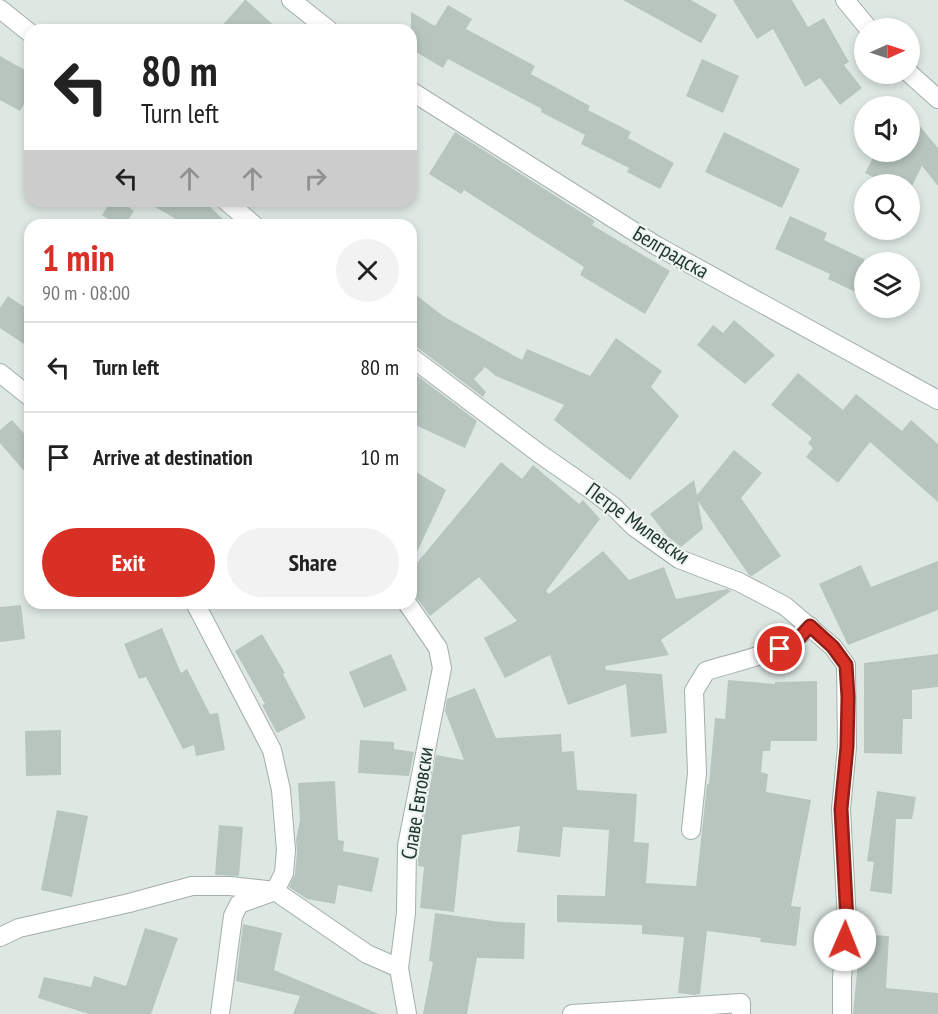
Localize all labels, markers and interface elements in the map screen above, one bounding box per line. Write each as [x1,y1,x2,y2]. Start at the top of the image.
north arrow [854,18,920,84]
map controls [854,18,920,318]
text: 80 m [141,43,218,98]
icon: left [42,48,120,126]
text: Turn left [141,96,219,130]
button: sound [854,96,920,162]
icon: left [110,162,143,195]
icon: ahead [173,162,206,195]
icon: ahead [236,162,269,195]
icon: right [299,162,332,195]
button: search [854,174,920,240]
street label: Белградска [628,220,714,284]
text: 1 min [42,234,115,281]
button: close [336,239,399,302]
button: layers [854,252,920,318]
text: 90 m · 08:00 [42,280,130,306]
icon: left [42,351,75,384]
text: Turn left [93,353,159,381]
text: 80 m [360,353,399,381]
icon: arrive [42,441,75,474]
text: Arrive at destination [93,443,253,471]
text: 10 m [360,443,399,471]
street label: Петре Милевски [581,476,695,570]
button: Exit [42,528,215,597]
button: Share [227,528,399,597]
pin [754,623,805,674]
icon: arrive [763,632,796,665]
street label: Славе Евтовски [395,745,439,861]
position arrow [813,908,877,972]

